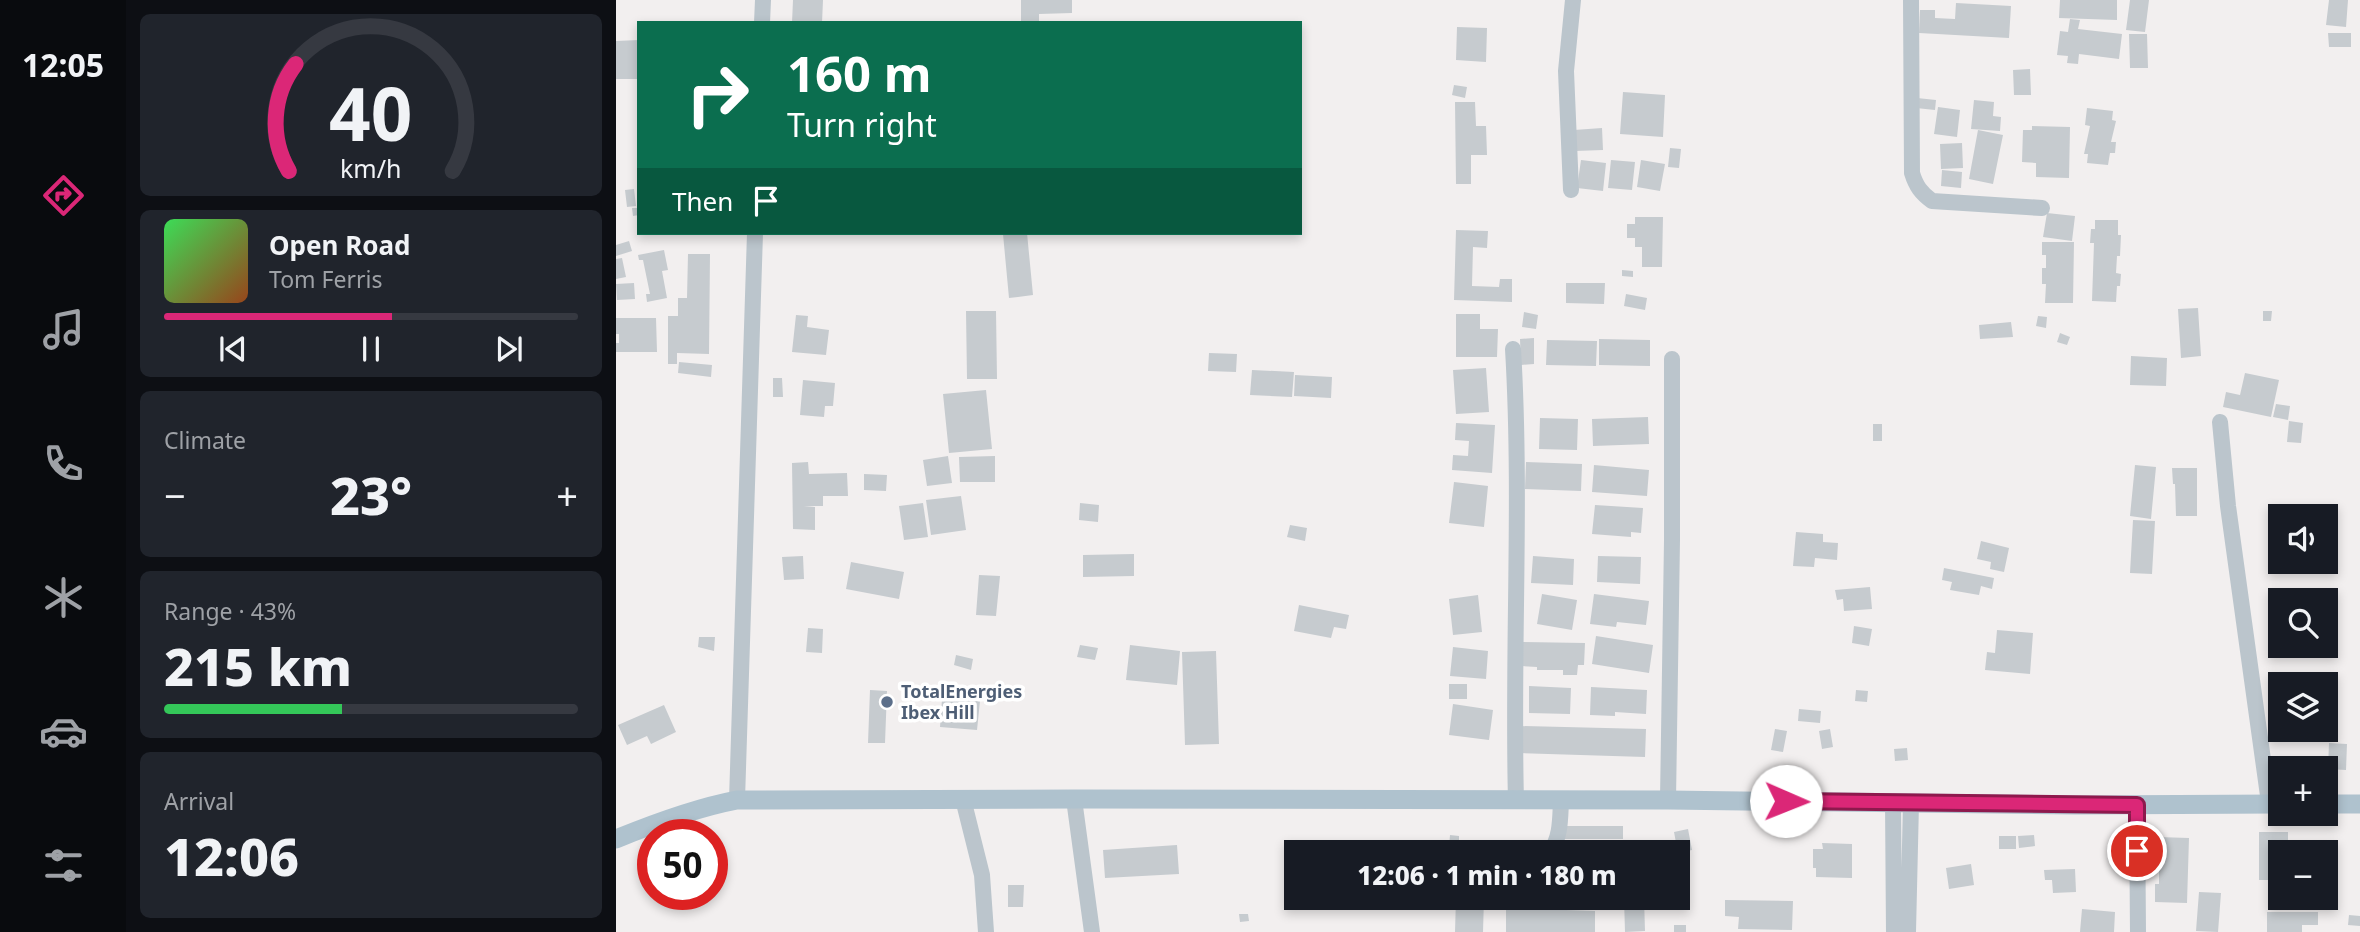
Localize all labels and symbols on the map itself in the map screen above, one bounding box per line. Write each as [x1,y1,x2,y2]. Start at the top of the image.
place label: TotalEnergies Ibex Hill [901,679,1022,724]
marker: TotalEnergies Ibex Hill [879,694,895,710]
position arrow [1749,764,1823,838]
speed limit sign: 50 [637,819,728,910]
pin [2107,821,2167,881]

